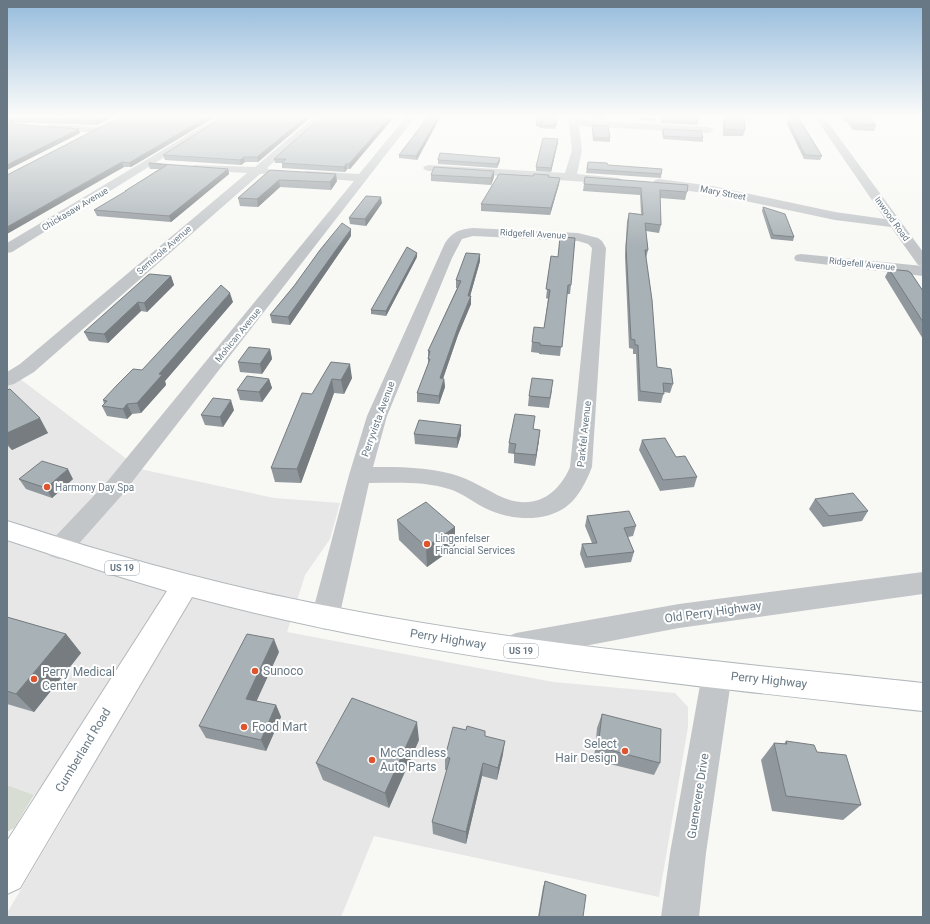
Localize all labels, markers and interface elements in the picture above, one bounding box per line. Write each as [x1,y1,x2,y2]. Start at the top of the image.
street label: Mary Street [699,184,747,202]
street label: Chickasaw Avenue [40,185,110,233]
street label: Inwood Road [873,195,911,243]
street label: Seminole Avenue [135,223,193,276]
street label: Ridgefell Avenue [500,227,567,241]
street label: Ridgefell Avenue [828,256,896,272]
street label: Mohican Avenue [213,306,263,364]
street label: Perryvista Avenue [359,380,397,458]
street label: Parkfel Avenue [575,400,593,468]
marker: Harmony Day Spa [42,482,52,492]
place label: Harmony Day Spa [55,482,134,493]
place label: Lingenfelser Financial Services [435,533,515,556]
marker: Lingenfelser Financial Services [422,539,432,549]
road number: US 19 [105,561,139,575]
street label: Old Perry Highway [664,598,763,626]
street label: Perry Highway [409,626,487,652]
road number: US 19 [504,644,538,658]
place label: Sunoco [263,664,303,678]
place label: Perry Medical Center [42,665,115,693]
marker: Sunoco [250,666,260,676]
street label: Perry Highway [730,669,808,691]
marker: Perry Medical Center [29,674,39,684]
street label: Cumberland Road [52,705,114,795]
place label: Food Mart [252,720,307,734]
marker: Food Mart [239,722,249,732]
place label: Select Hair Design [555,737,617,765]
place label: McCandless Auto Parts [380,746,446,774]
marker: Select Hair Design [620,746,630,756]
street label: Guenevere Drive [684,752,712,840]
marker: McCandless Auto Parts [367,755,377,765]

